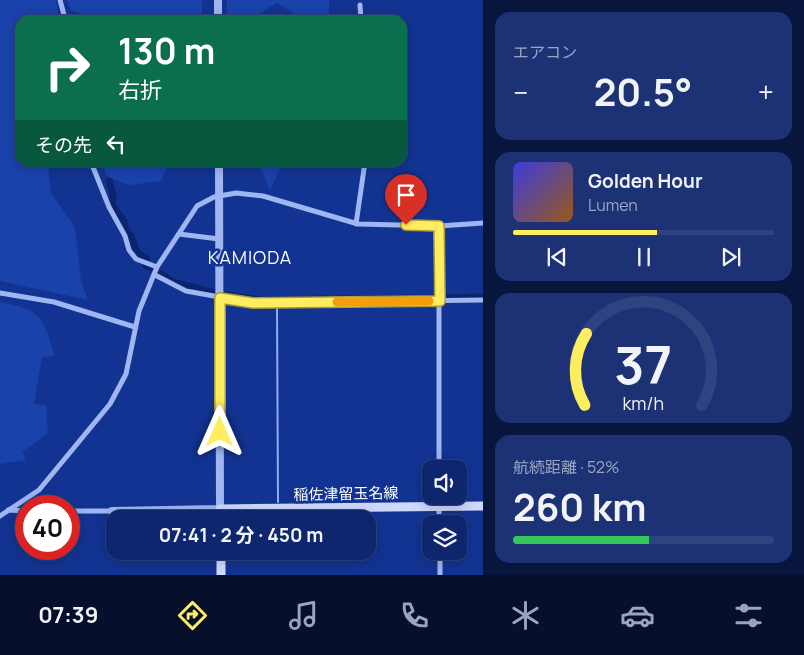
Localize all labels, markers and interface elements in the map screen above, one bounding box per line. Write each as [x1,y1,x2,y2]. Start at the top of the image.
text: 130 m [118,27,215,75]
icon: right [35,35,100,100]
text: エアコン [513,41,577,63]
text: 20.5° [594,65,692,117]
text: − [513,73,528,111]
text: + [758,73,774,111]
text: 右折 [118,75,162,105]
icon: left [102,130,130,158]
text: その先 [35,132,92,158]
text: Golden Hour [588,168,702,194]
pin [385,174,427,225]
icon: arrive [392,181,420,209]
text: Lumen [588,194,638,216]
icon: previous [543,243,571,271]
icon: pause [630,243,658,271]
icon: next [717,243,745,271]
district label: KAMIODA [208,245,292,269]
text: 37 [615,329,672,400]
text: km/h [623,391,664,415]
position arrow [193,405,245,457]
text: 航続距離 · 52% [513,456,619,478]
map controls [422,460,467,560]
button: sound [422,460,467,505]
text: 260 km [513,480,646,532]
street label: 稲佐津留玉名線 [293,482,399,505]
speed limit sign: 40 [15,495,80,560]
button: layers [422,515,467,560]
text: 07:41 · 2 分 · 450 m [159,522,323,548]
icon: directions [175,598,210,633]
icon: music [286,598,321,633]
icon: phone [397,598,432,633]
icon: climate [508,598,543,633]
icon: car [620,598,655,633]
icon: filters [731,598,766,633]
text: 07:39 [38,600,98,630]

